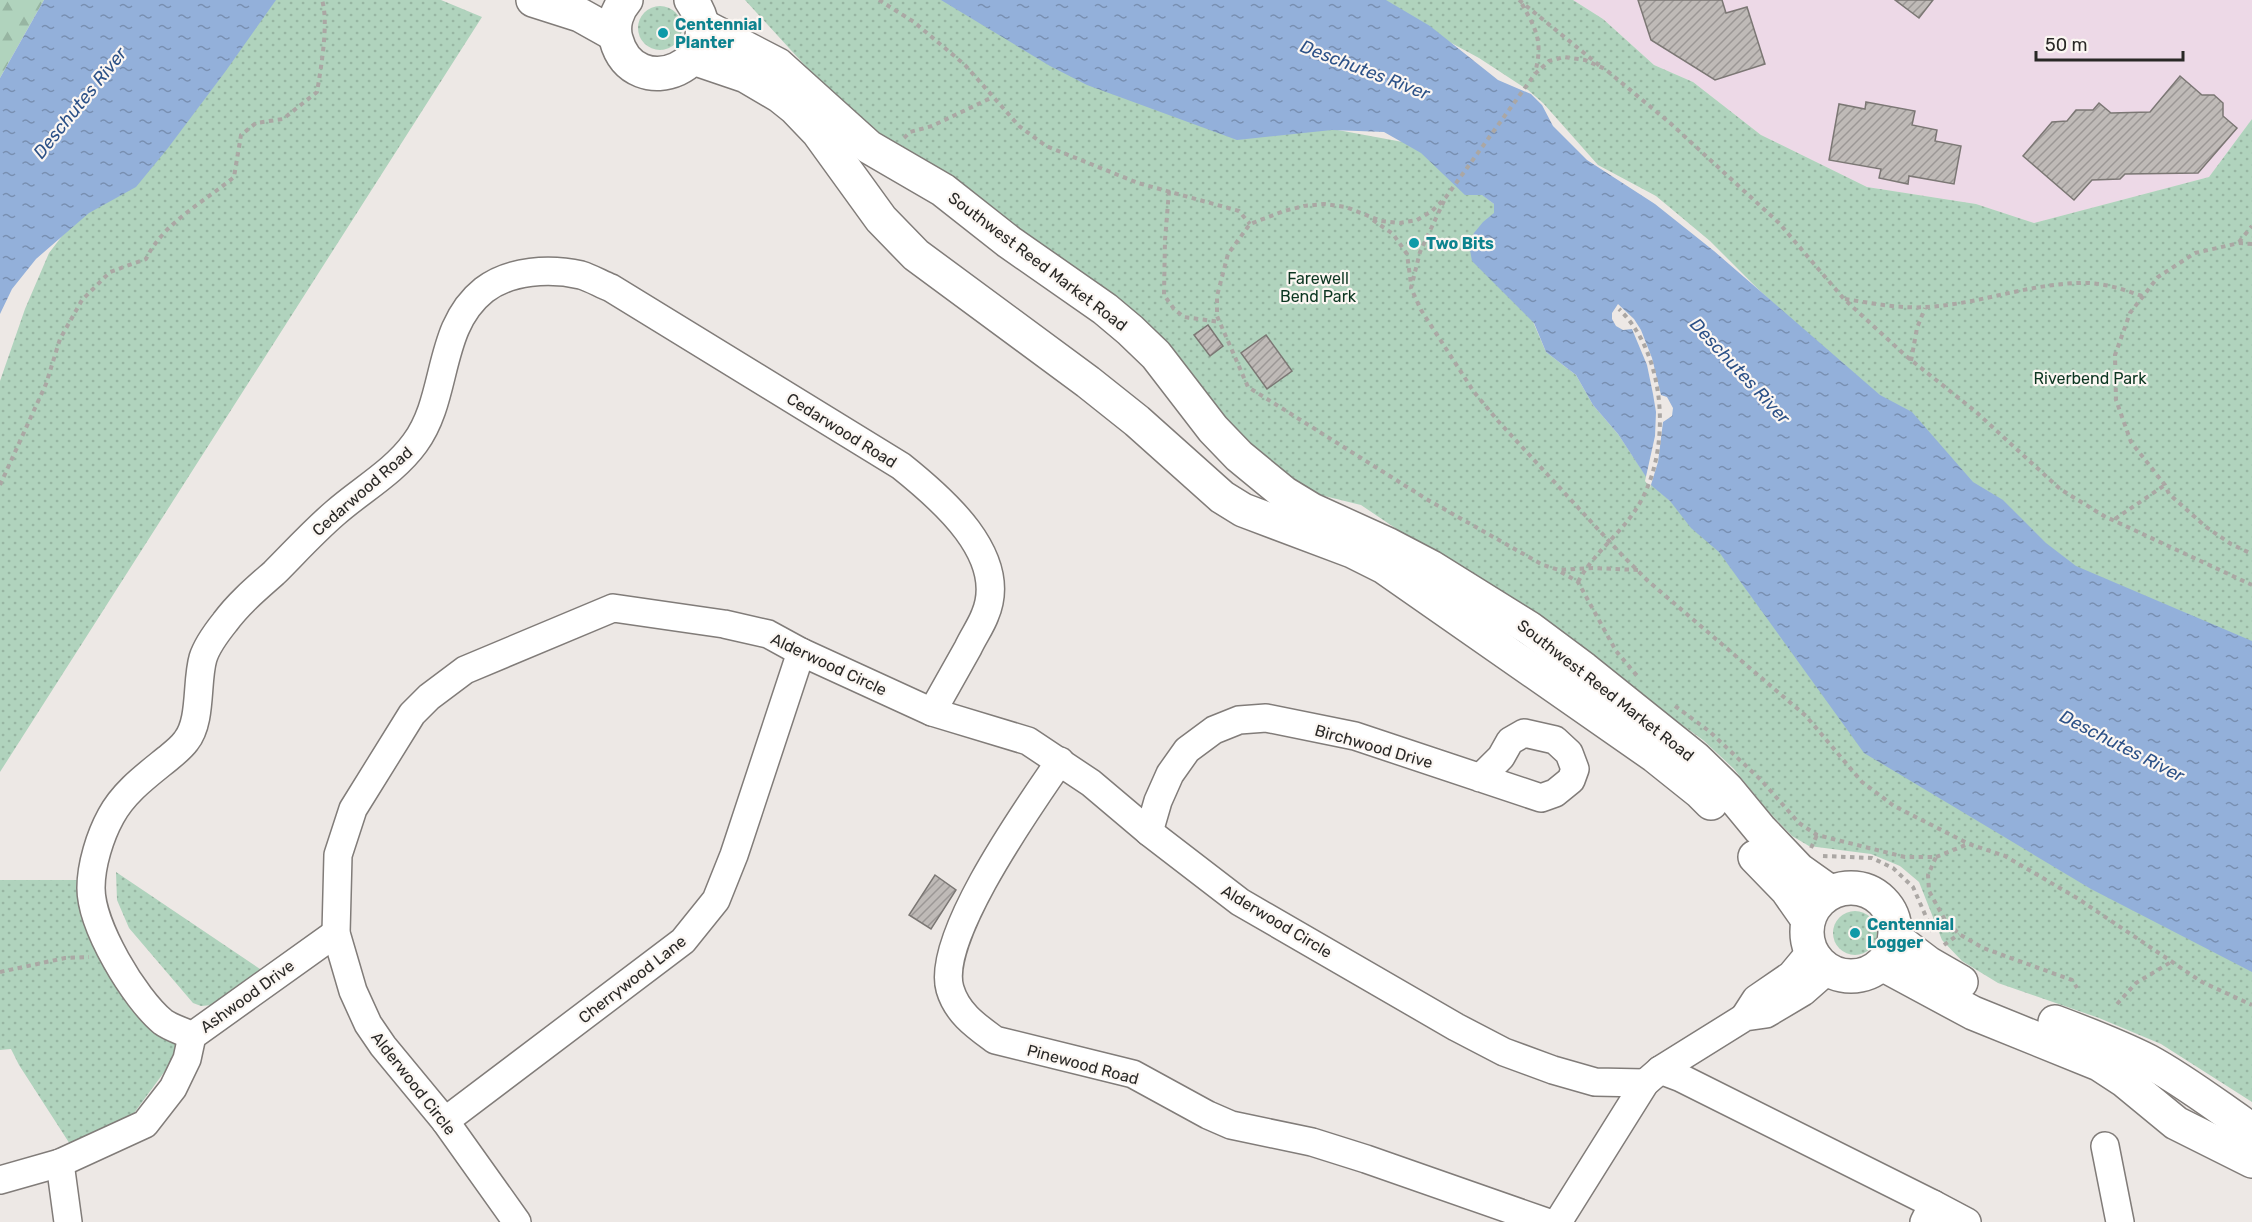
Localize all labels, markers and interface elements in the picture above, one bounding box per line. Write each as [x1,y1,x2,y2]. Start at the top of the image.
place label: Centennial Planter [675,15,762,52]
scale bar [2036,24,2183,62]
marker: Centennial Planter [656,26,670,40]
text: 50 m [2045,34,2088,56]
water label: Deschutes River [1297,35,1434,105]
water label: Deschutes River [28,42,132,163]
street label: Southwest Reed Market Road [945,188,1131,335]
place label: Two Bits [1426,234,1494,253]
marker: Two Bits [1407,236,1421,250]
park label: Farewell Bend Park [1280,269,1357,306]
water label: Deschutes River [1685,314,1795,429]
park label: Riverbend Park [2034,369,2147,388]
street label: Cedarwood Road [783,389,900,472]
street label: Cedarwood Road [308,443,416,540]
street label: Southwest Reed Market Road [1514,616,1698,765]
street label: Alderwood Circle [768,629,890,700]
water label: Deschutes River [2056,705,2189,787]
street label: Birchwood Drive [1313,721,1435,772]
street label: Alderwood Circle [1218,881,1336,962]
place label: Centennial Logger [1867,915,1954,952]
marker: Centennial Logger [1848,926,1862,940]
street label: Cherrywood Lane [575,931,690,1027]
street label: Ashwood Drive [197,956,298,1037]
street label: Alderwood Circle [367,1028,460,1139]
street label: Pinewood Road [1025,1040,1141,1089]

